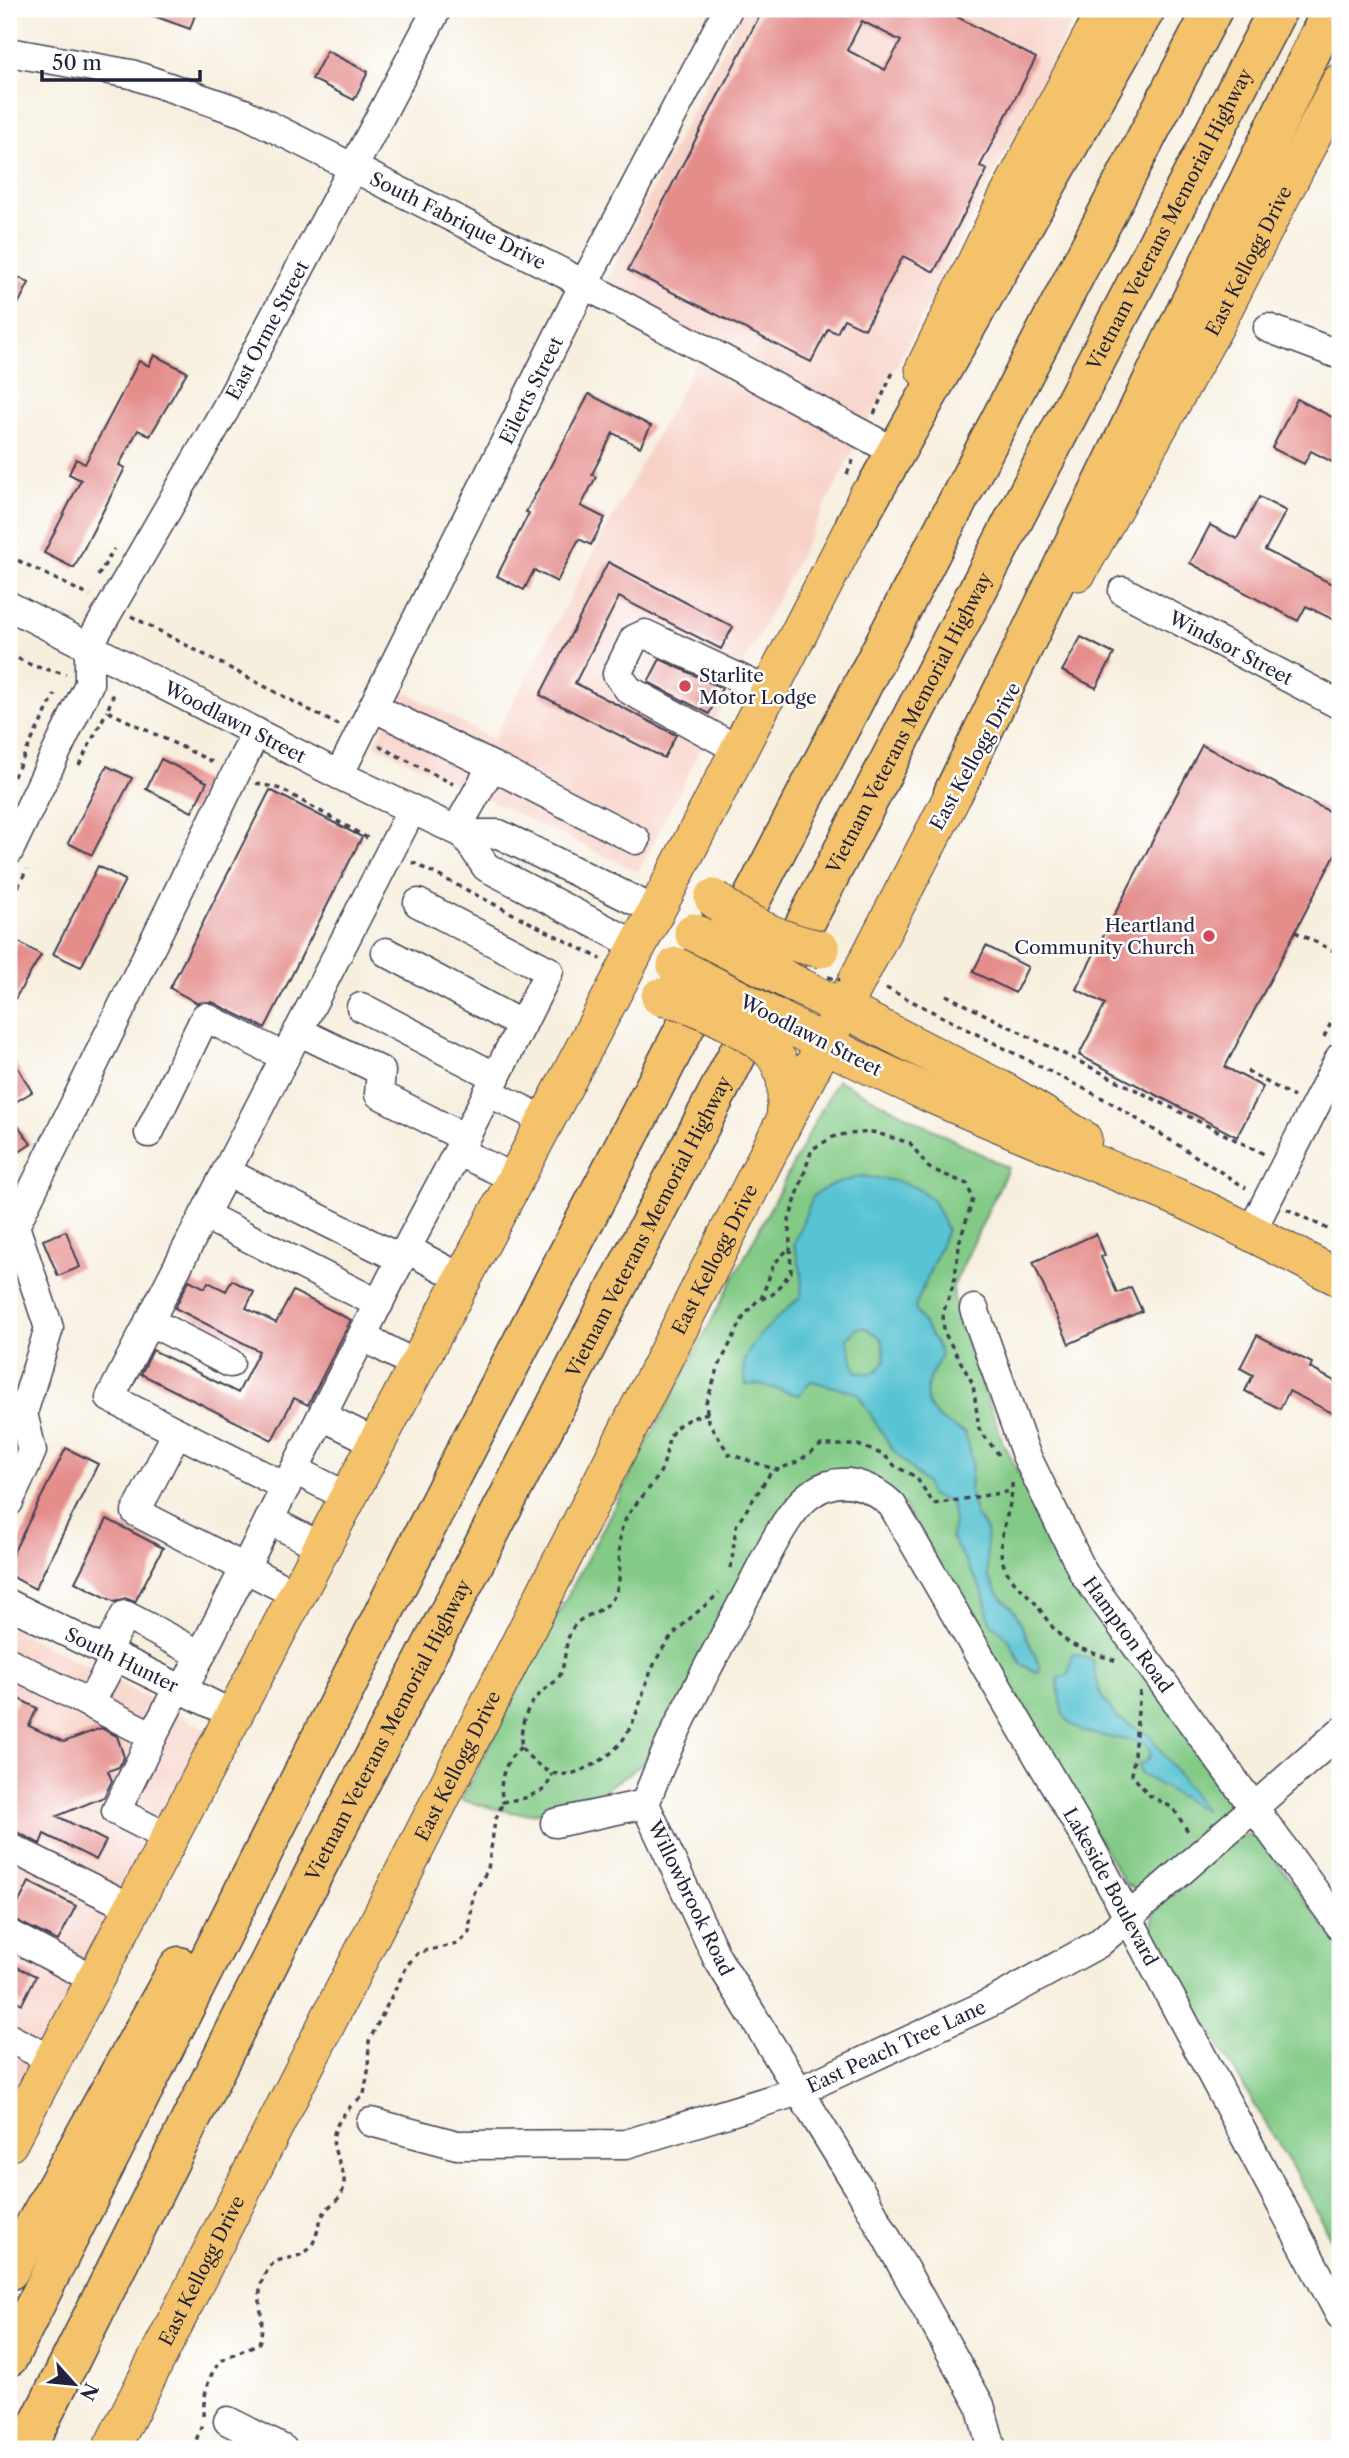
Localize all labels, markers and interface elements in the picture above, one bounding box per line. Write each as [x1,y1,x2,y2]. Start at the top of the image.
scale bar [42,38,200,82]
text: 50 m [52,50,102,75]
street label: Vietnam Veterans Memorial Highway [1082,64,1257,375]
street label: South Fabrique Drive [366,167,550,275]
street label: East Kellogg Drive [1201,182,1297,340]
street label: East Orme Street [221,257,314,404]
street label: Eilerts Street [495,333,568,448]
street label: Vietnam Veterans Memorial Highway [821,568,997,878]
street label: Windsor Street [1164,606,1297,690]
place label: Starlite Motor Lodge [699,664,817,709]
street label: Woodlawn Street [159,676,310,768]
marker: Starlite Motor Lodge [677,678,693,694]
street label: East Kellogg Drive [925,678,1026,834]
place label: Heartland Community Church [1014,914,1195,959]
marker: Heartland Community Church [1201,928,1217,944]
street label: Woodlawn Street [735,989,886,1081]
street label: Vietnam Veterans Memorial Highway [561,1072,737,1382]
street label: East Kellogg Drive [667,1180,763,1338]
street label: Hampton Road [1078,1572,1178,1698]
street label: Vietnam Veterans Memorial Highway [301,1575,476,1886]
street label: South Hunter [61,1623,182,1698]
street label: East Kellogg Drive [410,1687,506,1845]
street label: Lakeside Boulevard [1058,1804,1163,1970]
street label: Willowbrook Road [643,1816,738,1980]
street label: East Peach Tree Lane [803,1995,990,2098]
street label: East Kellogg Drive [154,2192,250,2350]
north arrow [38,2350,108,2420]
text: N [75,2379,103,2404]

